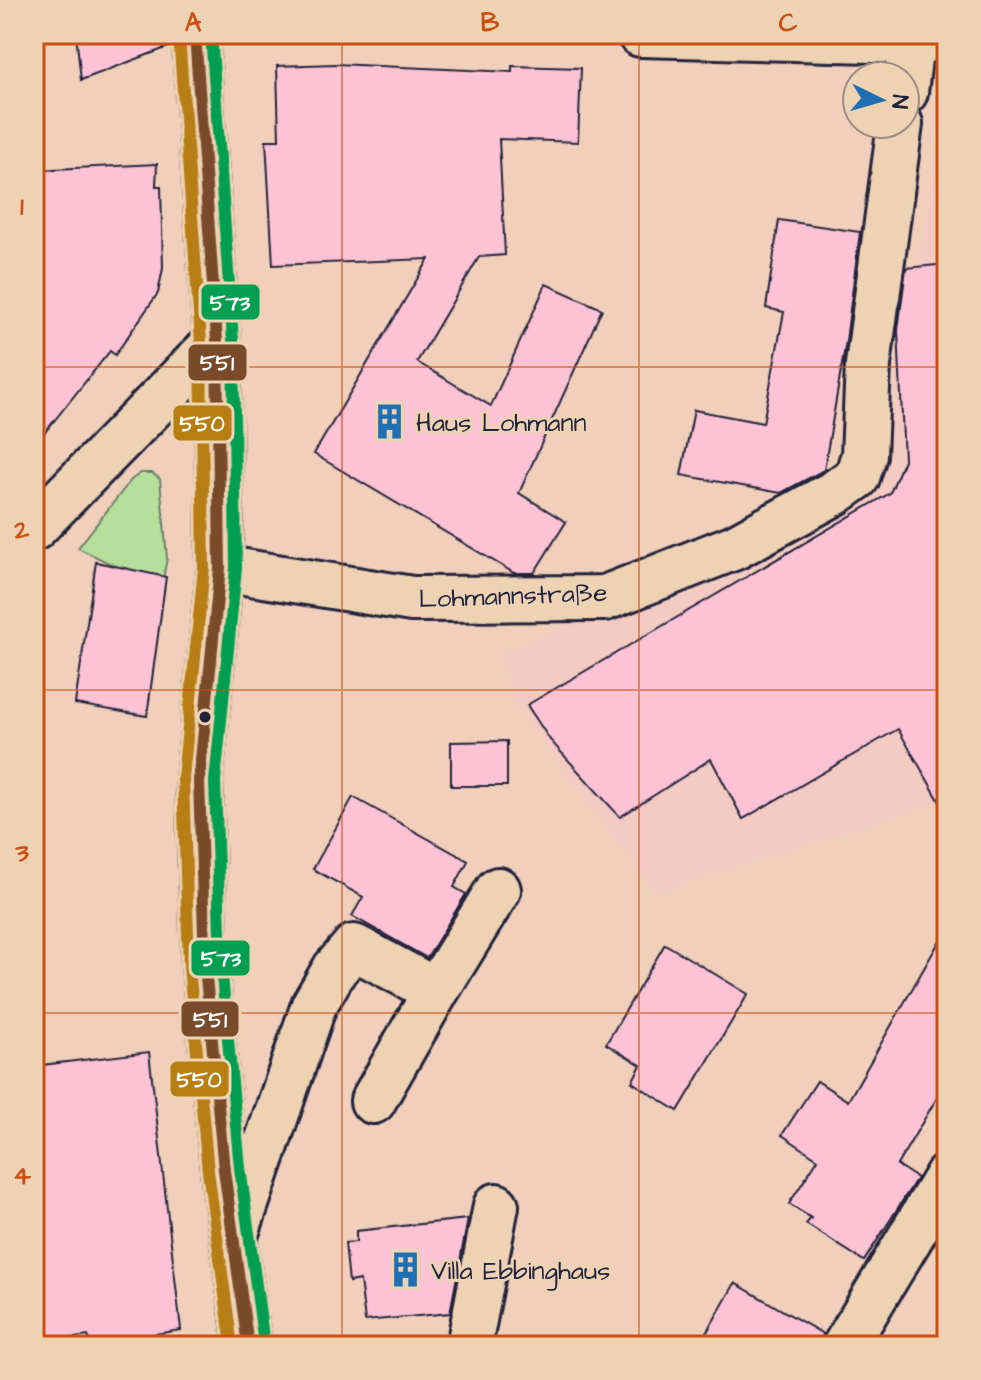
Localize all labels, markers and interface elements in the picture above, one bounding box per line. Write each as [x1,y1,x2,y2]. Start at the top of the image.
text: A [185,5,202,41]
text: B [481,5,500,41]
text: C [779,5,798,41]
north arrow [841,60,921,140]
text: N [883,93,915,110]
text: 1 [20,189,24,225]
line badge: 573 [200,283,261,321]
text: 573 [210,288,251,319]
line badge: 551 [187,343,248,382]
text: 551 [200,348,234,379]
building icon: Haus Lohmann [371,403,409,441]
line badge: 550 [172,404,233,442]
place label: Haus Lohmann [416,405,587,441]
text: 550 [179,409,225,440]
text: 2 [14,512,30,548]
street label: Lohmannstraße [418,575,608,617]
unlabelled marker [197,709,213,725]
text: 3 [14,835,29,871]
line badge: 573 [190,939,251,977]
text: 573 [201,944,242,975]
line badge: 551 [180,1000,240,1038]
text: 551 [193,1005,227,1036]
line badge: 550 [169,1060,230,1098]
text: 550 [176,1065,222,1096]
text: 4 [13,1158,31,1194]
building icon: Villa Ebbinghaus [386,1251,424,1289]
place label: Villa Ebbinghaus [431,1253,610,1291]

